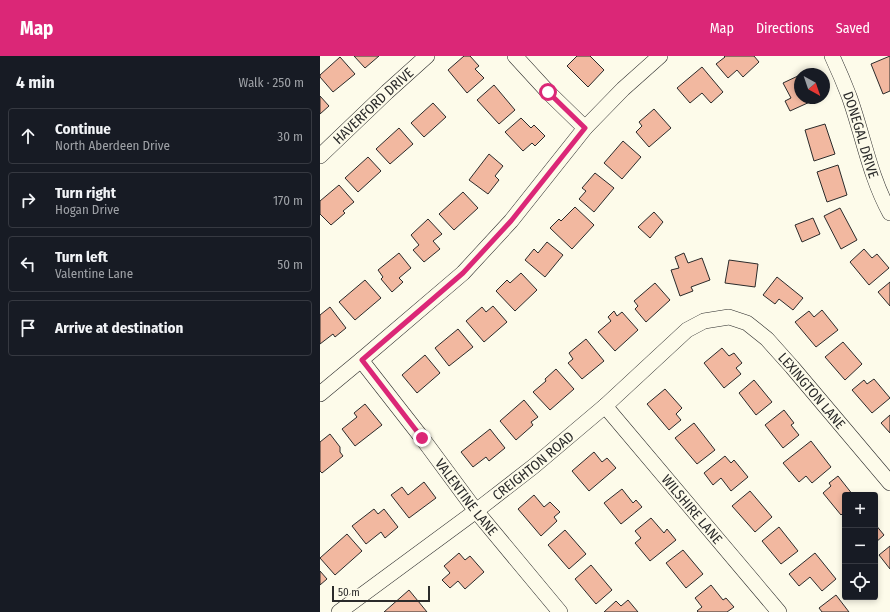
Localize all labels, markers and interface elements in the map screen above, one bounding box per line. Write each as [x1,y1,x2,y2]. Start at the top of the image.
text: Map [20,17,53,40]
text: Map [710,20,734,37]
text: Directions [756,20,814,37]
text: Saved [836,20,870,37]
street label: HAVERFORD DRIVE [330,64,417,148]
north arrow [794,68,830,104]
text: 4 min [16,72,55,93]
text: Walk · 250 m [239,75,304,90]
route start [539,83,557,101]
street label: DONEGAL DRIVE [839,89,882,181]
text: Continue [55,120,111,138]
icon: ahead [17,125,39,147]
text: 30 m [277,129,303,144]
text: North Aberdeen Drive [55,138,170,153]
text: Turn right [55,184,116,202]
icon: right [17,189,39,211]
text: 170 m [273,193,303,208]
text: Hogan Drive [55,202,119,217]
text: Turn left [55,248,108,266]
icon: left [17,253,39,275]
text: 50 m [277,257,303,272]
text: Valentine Lane [55,266,133,281]
icon: arrive [17,317,39,339]
text: Arrive at destination [55,319,183,337]
street label: LEXINGTON LANE [774,349,849,433]
street label: CREIGHTON ROAD [489,428,577,504]
route end [413,429,431,447]
street label: VALENTINE LANE [431,455,501,540]
street label: WILSHIRE LANE [658,471,726,548]
map controls [842,492,878,600]
button: + [842,492,878,528]
button: − [842,528,878,564]
button: locate [842,564,878,600]
scale bar [332,584,430,603]
text: 50 m [338,586,360,599]

